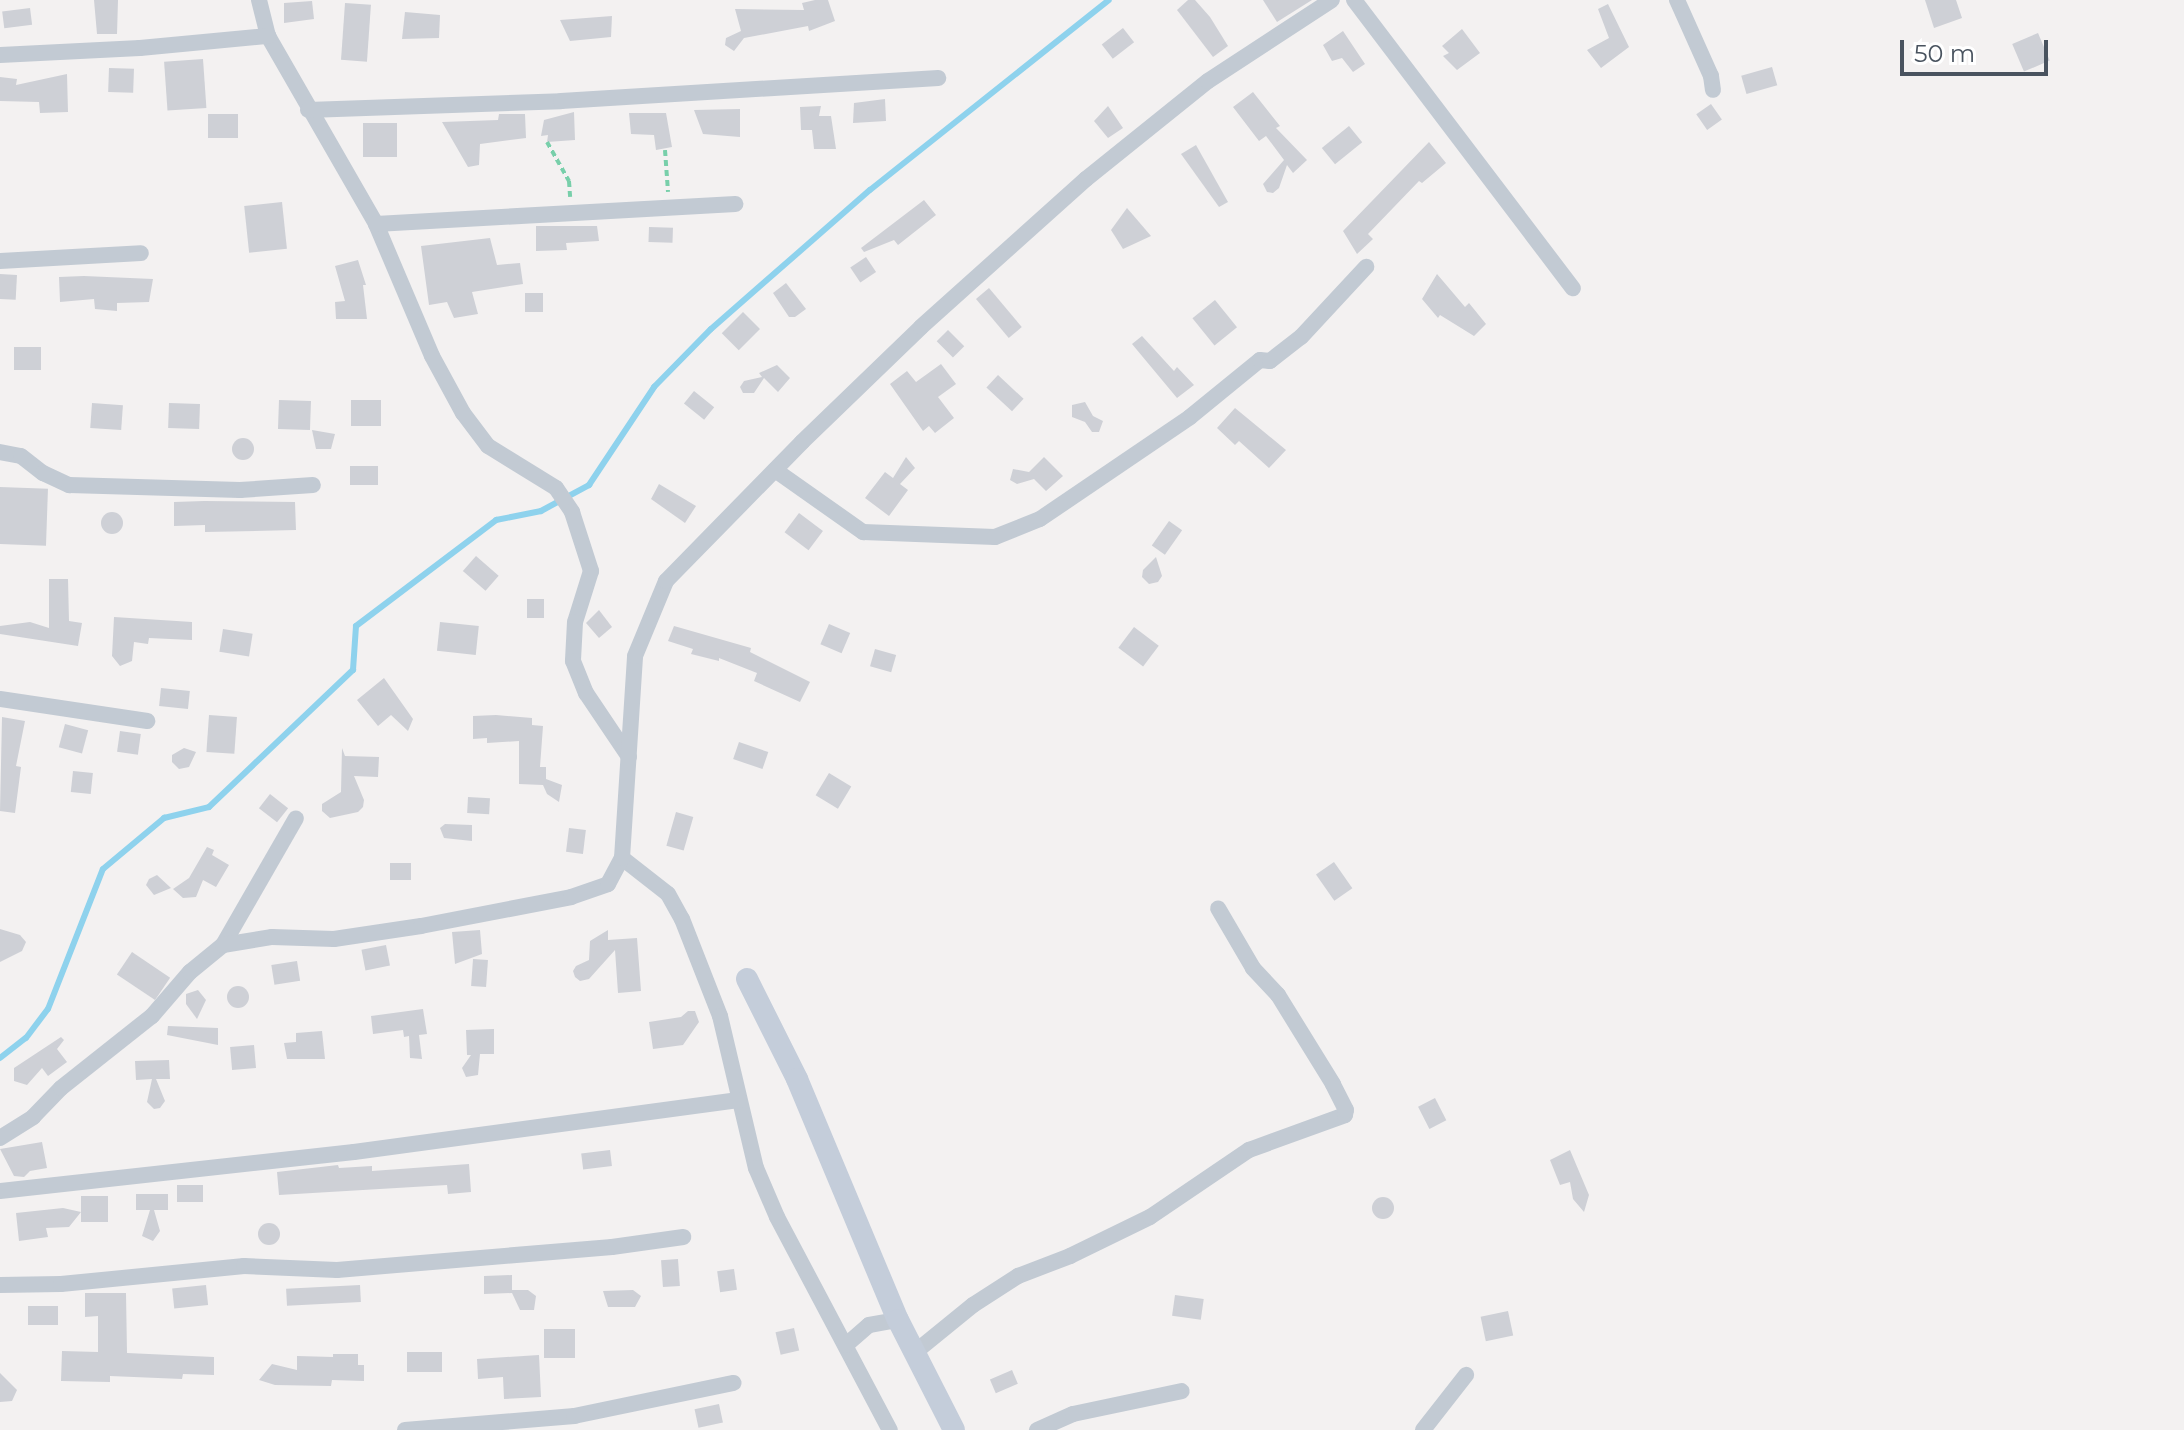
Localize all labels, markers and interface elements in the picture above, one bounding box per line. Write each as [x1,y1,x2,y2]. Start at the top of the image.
scale bar [1904,24,2052,74]
text: 50 m [1914,39,1975,68]

